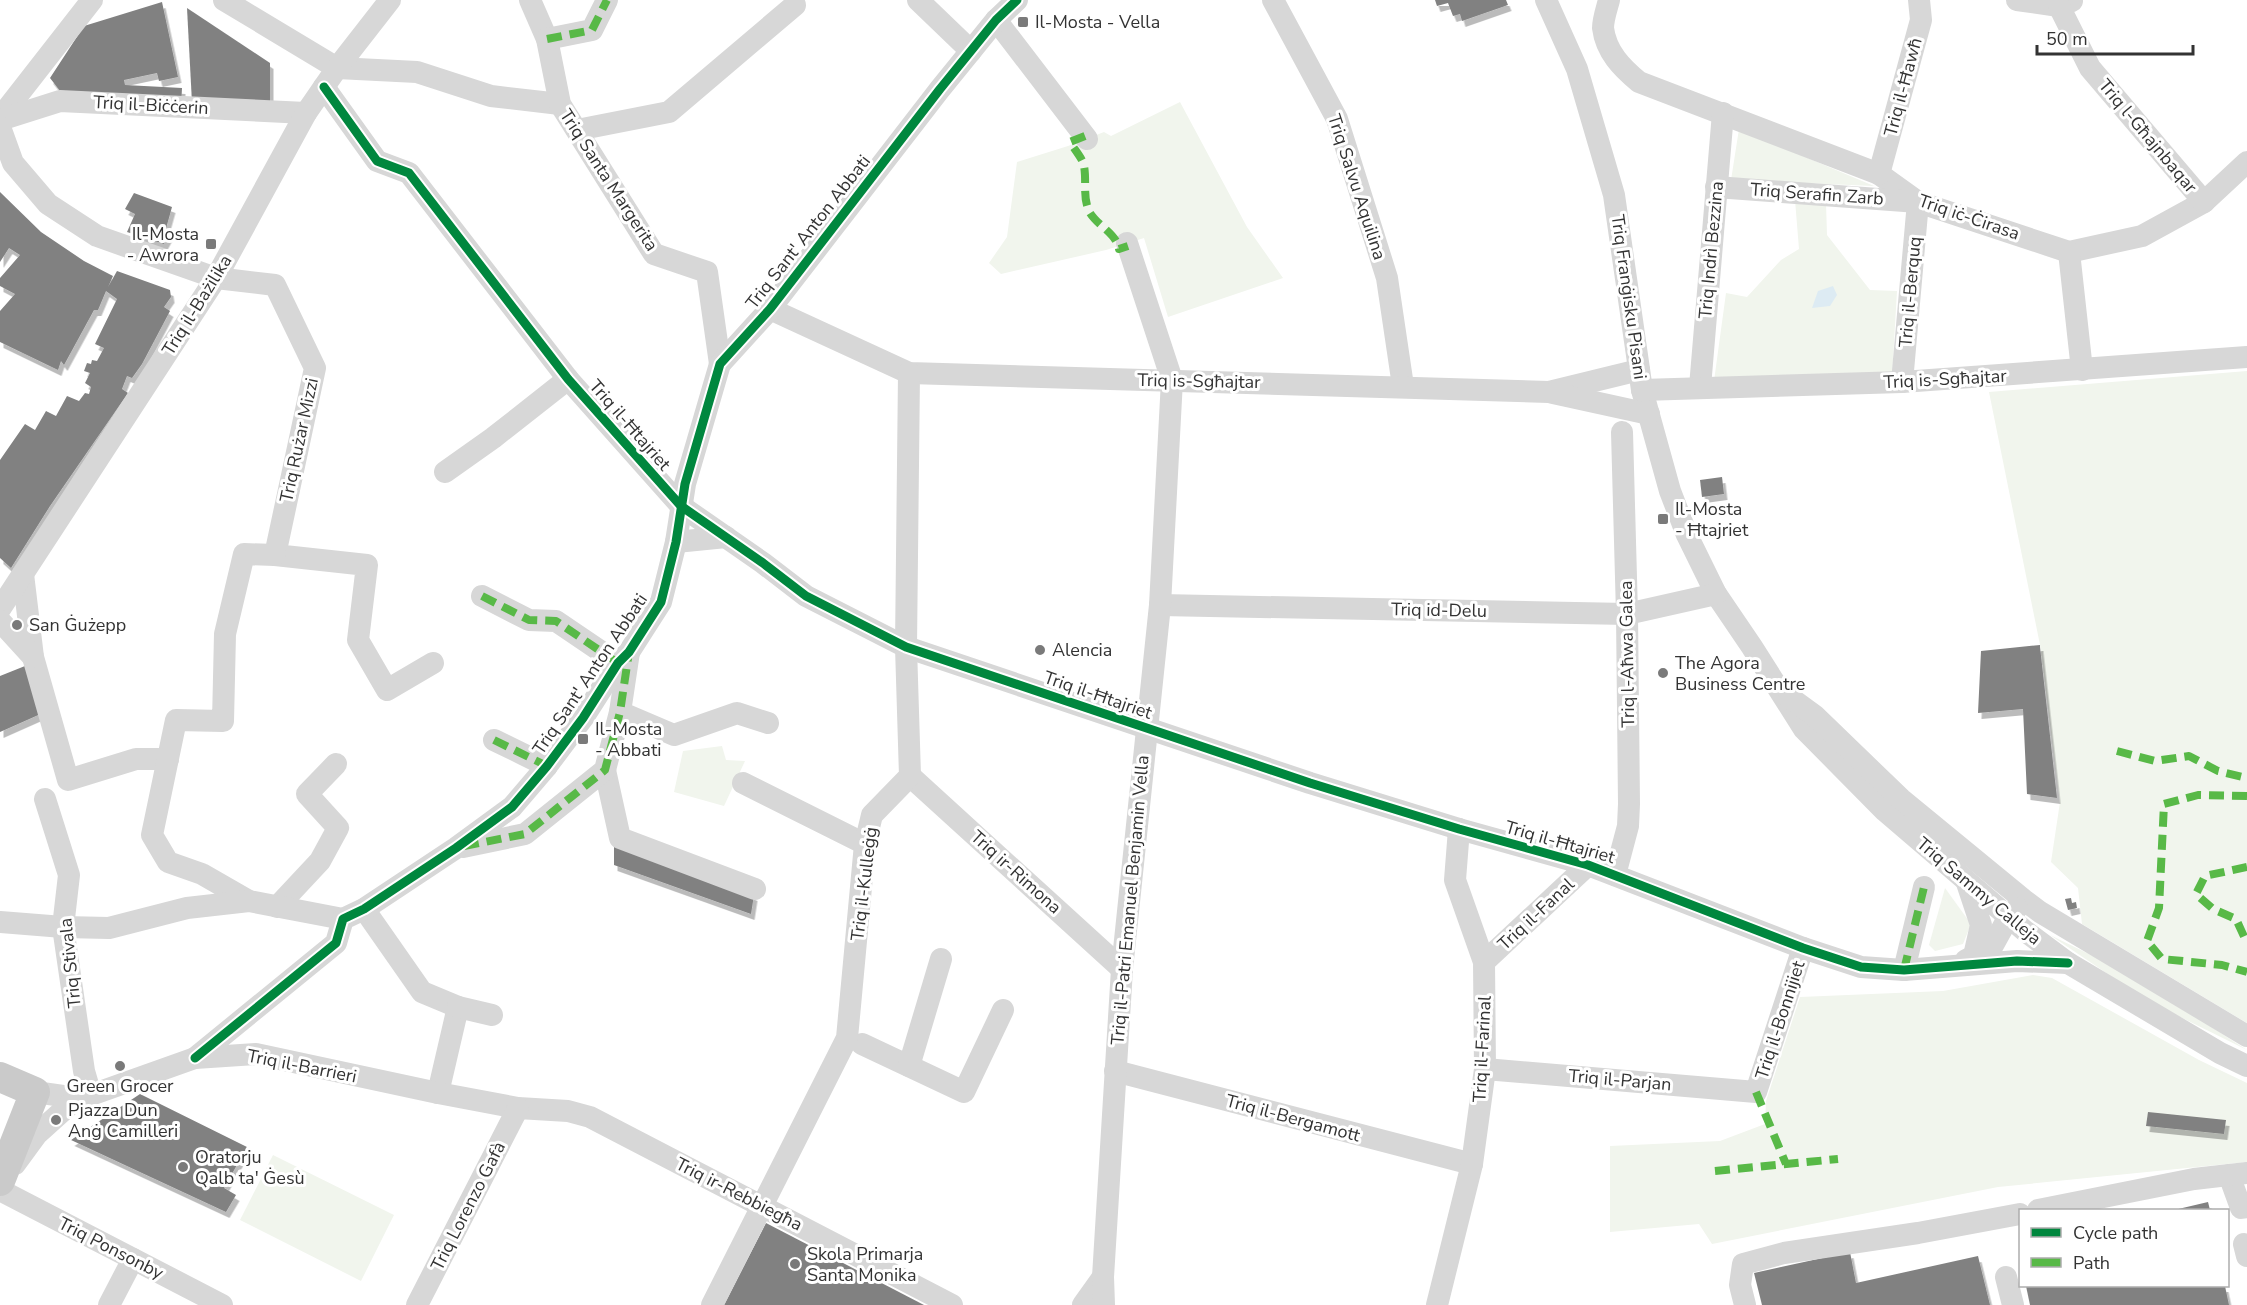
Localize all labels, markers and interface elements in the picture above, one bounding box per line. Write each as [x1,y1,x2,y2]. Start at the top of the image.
place label: Il-Mosta - Vella [1035,10,1160,34]
marker: Il-Mosta - Vella [1016,15,1030,29]
scale bar [2037,18,2193,56]
text: 50 m [2046,27,2088,51]
street label: Triq il-Ħawħ [1878,35,1928,139]
street label: Triq l-Għajnbaqar [2093,74,2203,198]
street label: Triq il-Biċċerin [93,90,209,120]
street label: Triq Santa Margerita [554,105,664,255]
street label: Triq Salvu Aquilina [1322,111,1392,263]
street label: Triq Sant' Anton Abbati [740,150,876,314]
street label: Triq Serafin Zarb [1750,177,1884,211]
street label: Triq Indrì Bezzina [1693,180,1729,320]
street label: Triq iċ-Ċirasa [1915,188,2023,246]
street label: Triq Franġisku Pisani [1606,213,1652,381]
place label: Il-Mosta - Awrora [127,222,199,267]
street label: Triq il-Berquq [1893,235,1927,349]
marker: Il-Mosta - Awrora [204,237,218,251]
street label: Triq il-Bażilika [157,250,237,360]
street label: Triq is-Sgħajtar [1883,364,2008,394]
street label: Triq is-Sgħajtar [1137,368,1261,394]
street label: Triq il-Ħtajriet [584,374,677,476]
street label: Triq Rużar Mizzi [274,376,324,504]
place label: Il-Mosta - Ħtajriet [1675,497,1749,542]
marker: Il-Mosta - Ħtajriet [1656,512,1670,526]
street label: Triq l-Aħwa Galea [1614,580,1640,728]
street label: Triq Sant' Anton Abbati [527,589,653,759]
street label: Triq id-Delu [1391,597,1487,623]
place label: San Ġużepp [29,613,126,637]
marker: San Ġużepp [10,618,24,632]
place label: Alencia [1052,638,1112,662]
marker: Alencia [1033,643,1047,657]
place label: The Agora Business Centre [1675,651,1805,696]
street label: Triq il-Ħtajriet [1041,665,1156,725]
marker: The Agora Business Centre [1656,666,1670,680]
place label: Il-Mosta - Abbati [595,717,662,762]
marker: Il-Mosta - Abbati [576,732,590,746]
street label: Triq il-Patri Emanuel Benjamin Vella [1105,754,1155,1046]
street label: Triq il-Ħtajriet [1502,815,1618,869]
street label: Triq ir-Rimona [965,825,1067,919]
street label: Triq il-Kulleġġ [845,826,883,942]
street label: Triq Sammy Calleja [1912,832,2046,950]
street label: Triq il-Fanal [1493,872,1580,956]
street label: Triq Stivala [53,917,87,1009]
street label: Triq il-Bonnijiet [1750,957,1811,1082]
street label: Triq il-Farinal [1467,994,1497,1103]
street label: Triq il-Barrieri [245,1044,359,1088]
marker: Green Grocer [113,1059,127,1073]
street label: Triq il-Parjan [1568,1064,1672,1096]
place label: Green Grocer [67,1074,174,1098]
street label: Triq il-Bergamott [1223,1089,1363,1148]
place label: Pjazza Dun Anġ Camilleri [68,1098,178,1143]
marker: Pjazza Dun Anġ Camilleri [49,1113,63,1127]
street label: Triq Lorenzo Gafà [425,1137,511,1275]
place label: Oratorju Qalb ta' Ġesù [195,1145,305,1190]
street label: Triq ir-Rebbiegħa [671,1152,807,1236]
marker: Oratorju Qalb ta' Ġesù [176,1160,190,1174]
legend [2019,1209,2229,1287]
street label: Triq Ponsonby [54,1211,168,1285]
text: Cycle path [2073,1221,2158,1245]
place label: Skola Primarja Santa Monika [807,1242,923,1287]
text: Path [2073,1251,2110,1275]
marker: Skola Primarja Santa Monika [788,1257,802,1271]

